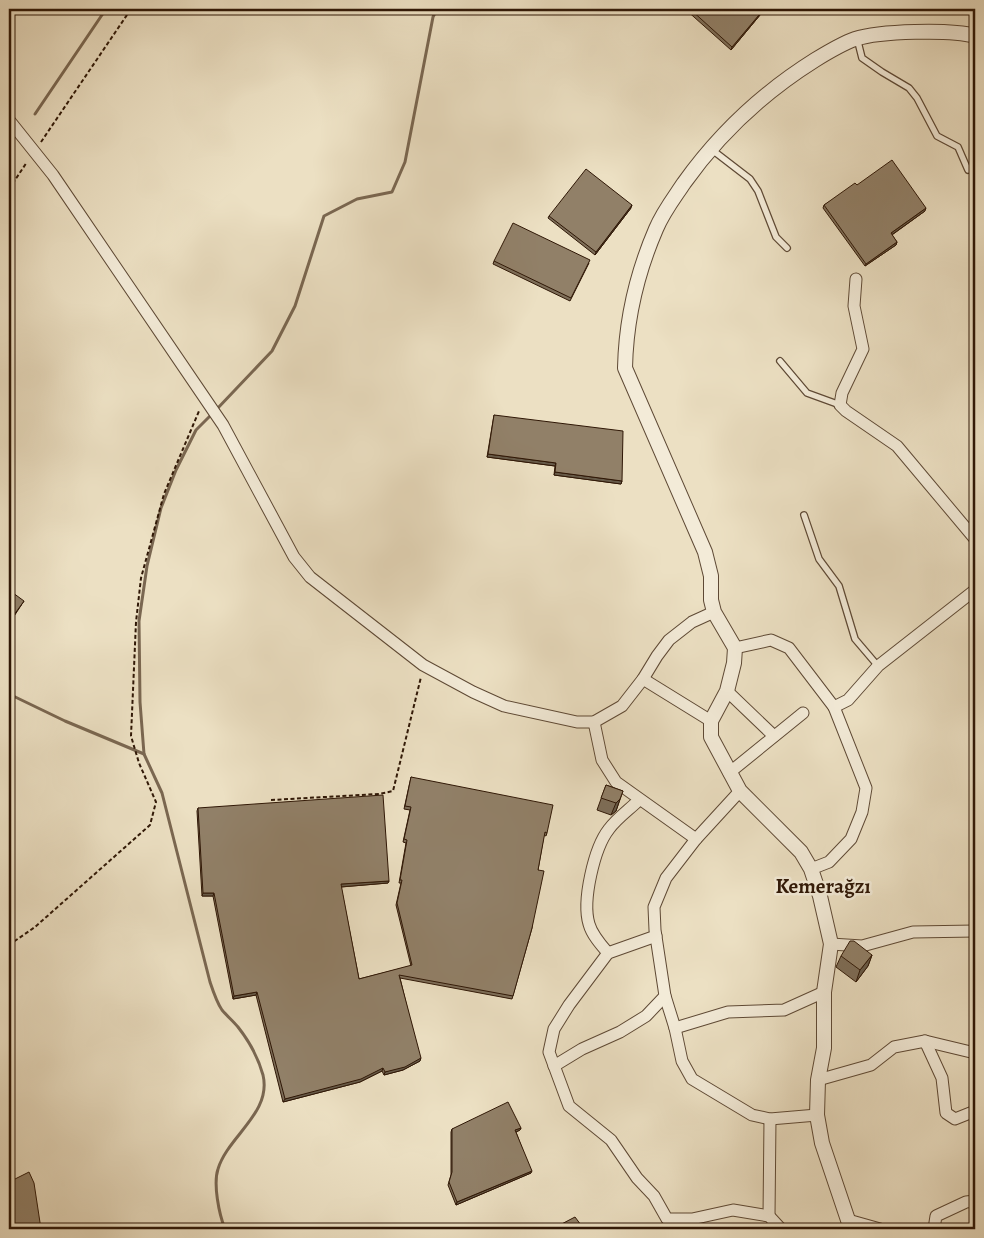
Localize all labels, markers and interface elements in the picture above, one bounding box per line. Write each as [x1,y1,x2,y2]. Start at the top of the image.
district label: Kemerağzı [775,872,871,900]

